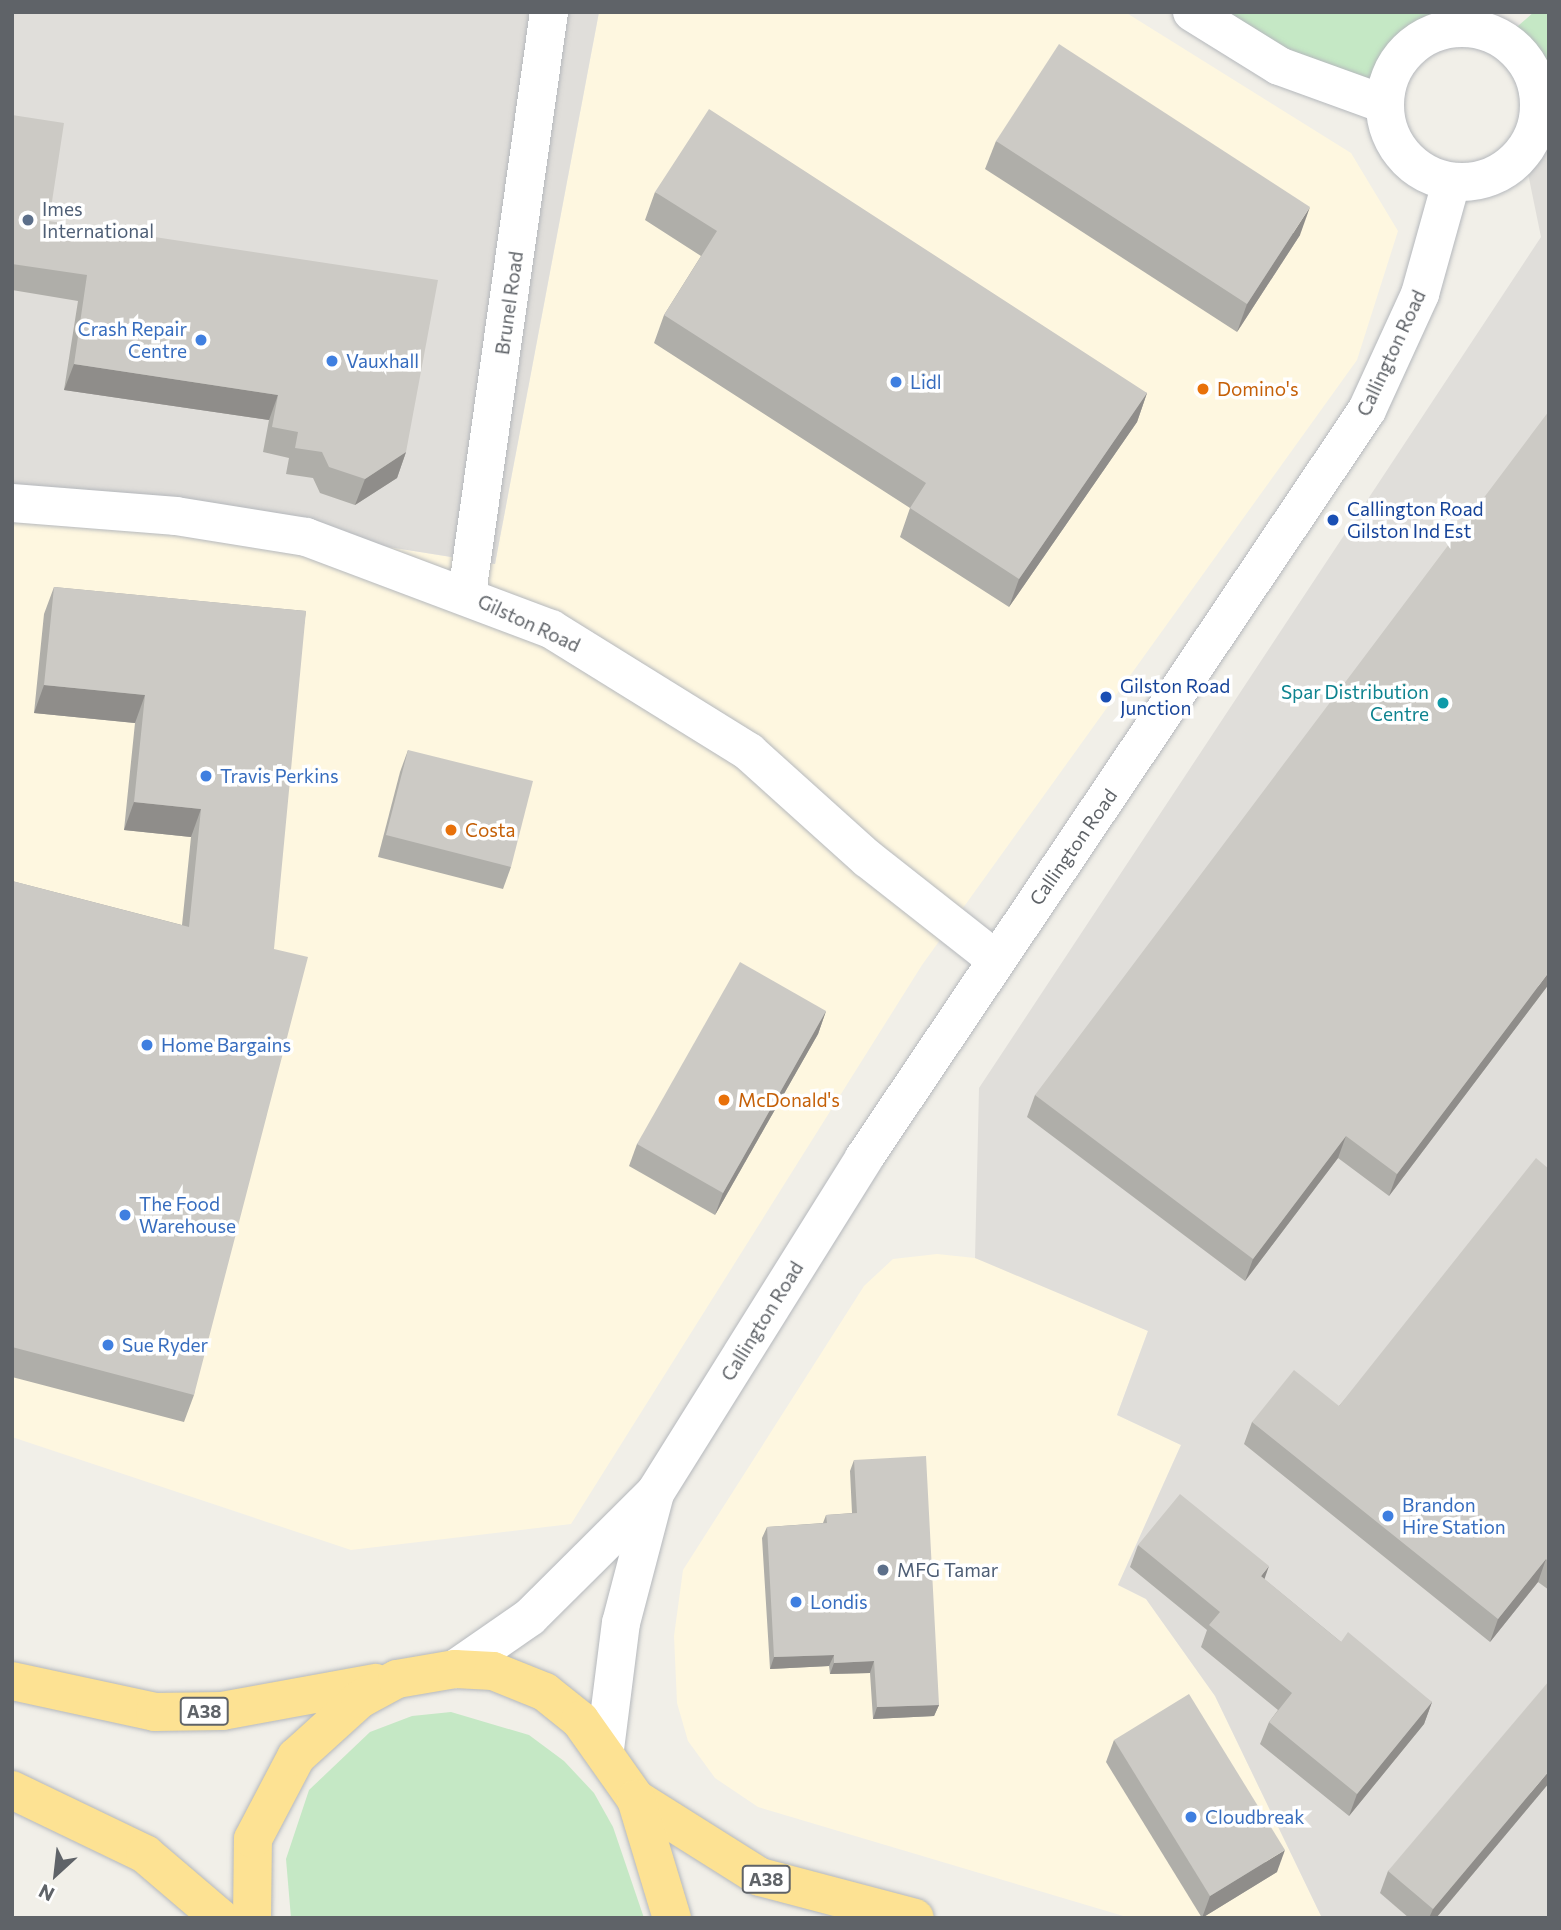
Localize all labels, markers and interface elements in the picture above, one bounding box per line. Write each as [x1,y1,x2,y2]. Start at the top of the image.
place label: Imes International [42,198,154,242]
marker: Imes International [20,212,36,228]
street label: Brunel Road [490,250,528,356]
street label: Callington Road [1352,286,1430,420]
place label: Crash Repair Centre [78,318,187,362]
marker: Crash Repair Centre [193,332,209,348]
place label: Vauxhall [346,350,419,372]
marker: Vauxhall [324,353,340,369]
place label: Lidl [910,371,942,393]
marker: Lidl [888,374,904,390]
place label: Domino's [1217,378,1299,400]
marker: Domino's [1195,381,1211,397]
place label: Callington Road Gilston Ind Est [1347,498,1484,542]
marker: Callington Road Gilston Ind Est [1325,512,1341,528]
street label: Gilston Road [474,589,584,657]
place label: Gilston Road Junction [1120,675,1230,719]
place label: Spar Distribution Centre [1281,681,1429,725]
marker: Gilston Road Junction [1098,689,1114,705]
marker: Spar Distribution Centre [1435,695,1451,711]
place label: Travis Perkins [220,765,339,787]
marker: Travis Perkins [198,768,214,784]
street label: Callington Road [1024,785,1122,909]
place label: Costa [465,819,515,841]
marker: Costa [443,822,459,838]
place label: Home Bargains [161,1034,291,1056]
marker: Home Bargains [139,1037,155,1053]
place label: McDonald's [738,1089,840,1111]
marker: McDonald's [716,1092,732,1108]
place label: The Food Warehouse [139,1193,236,1237]
marker: The Food Warehouse [117,1207,133,1223]
street label: Callington Road [716,1257,808,1385]
place label: Sue Ryder [122,1334,208,1356]
marker: Sue Ryder [100,1337,116,1353]
place label: Brandon Hire Station [1402,1494,1506,1538]
marker: Brandon Hire Station [1380,1508,1396,1524]
place label: MFG Tamar [897,1559,998,1581]
marker: MFG Tamar [875,1562,891,1578]
place label: Londis [810,1591,868,1613]
marker: Londis [788,1594,804,1610]
road number: A38 [180,1696,228,1726]
place label: Cloudbreak [1205,1806,1305,1828]
marker: Cloudbreak [1183,1809,1199,1825]
north arrow [21,1839,91,1909]
road number: A38 [742,1865,790,1894]
text: N [35,1880,58,1907]

